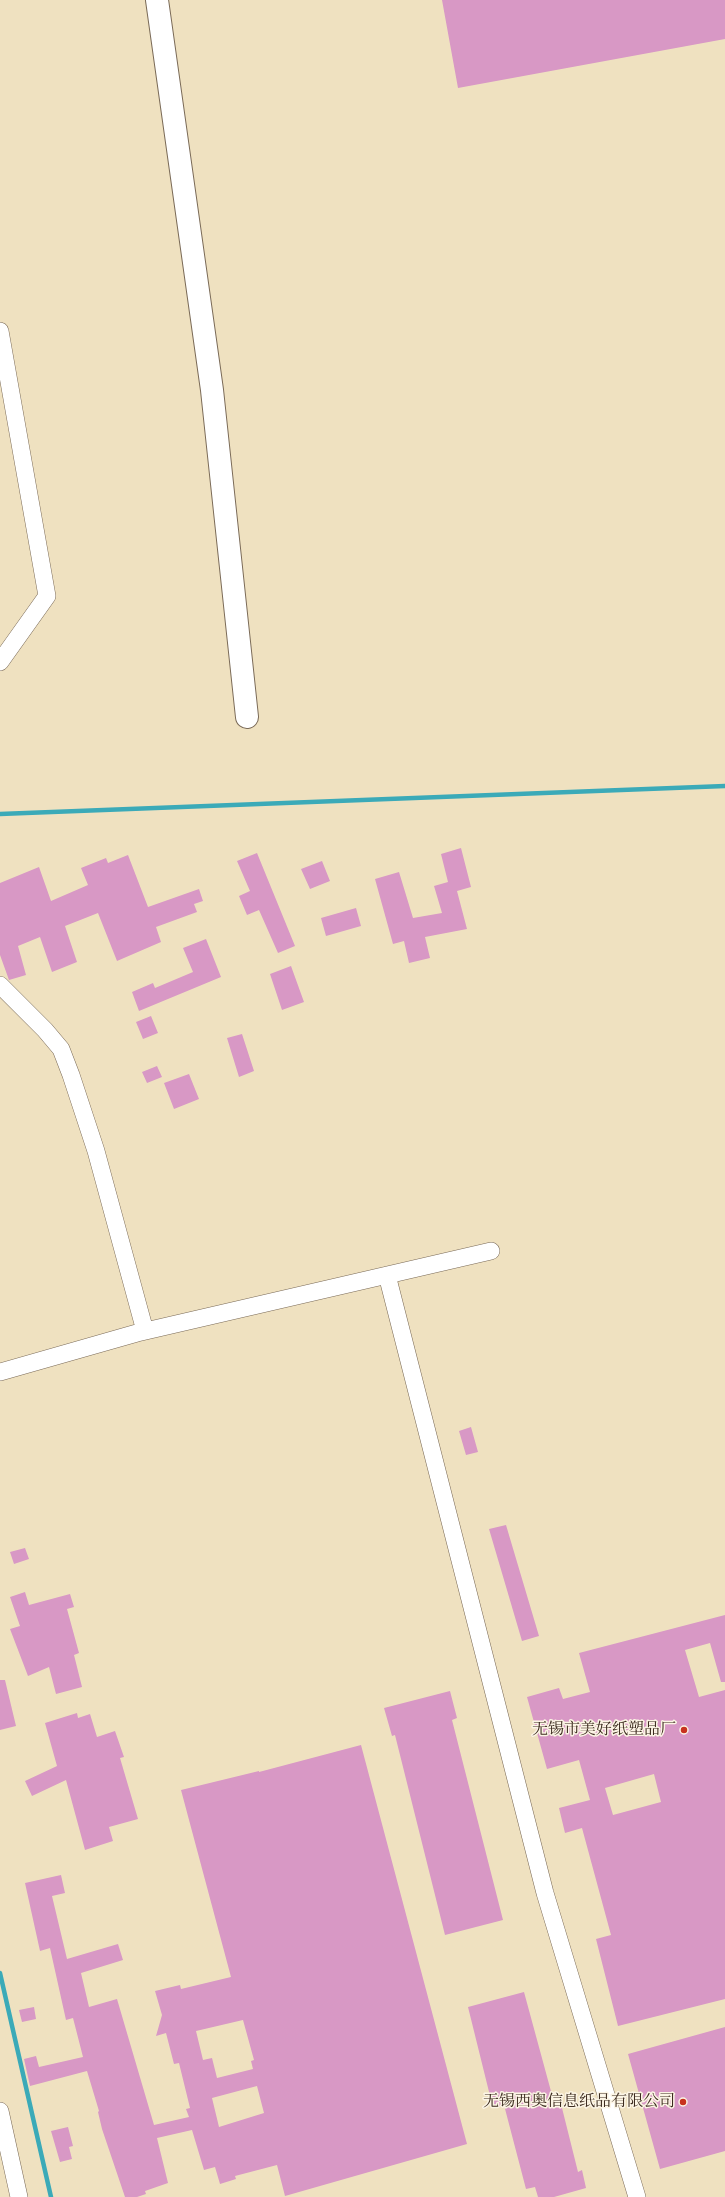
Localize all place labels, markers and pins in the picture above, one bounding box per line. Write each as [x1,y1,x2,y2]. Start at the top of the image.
place label: 无锡市美好纸塑品厂 [532,1720,676,1740]
marker: 无锡市美好纸塑品厂 [679,1725,689,1735]
place label: 无锡西奥信息纸品有限公司 [483,2092,675,2112]
marker: 无锡西奥信息纸品有限公司 [678,2097,688,2107]

